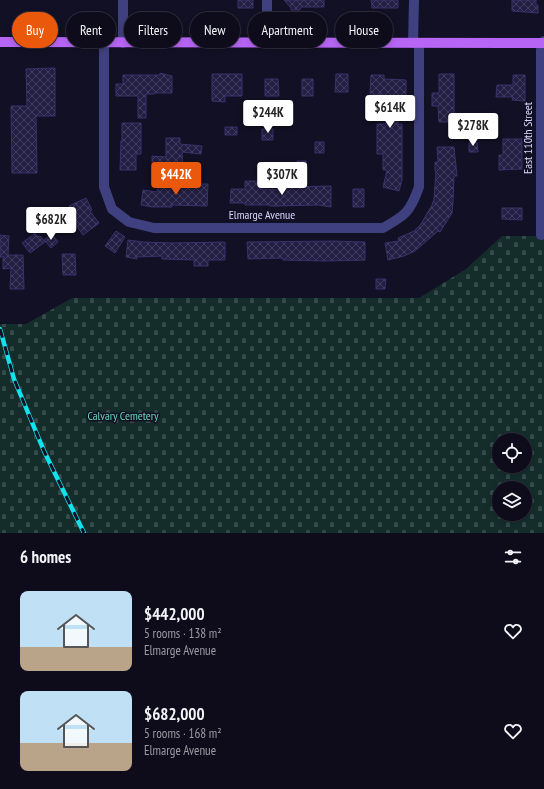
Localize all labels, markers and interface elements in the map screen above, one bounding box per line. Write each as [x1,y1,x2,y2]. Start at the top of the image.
chip: Buy [12,12,58,48]
chip: Rent [66,12,116,48]
chip: Filters [124,12,182,48]
chip: New [190,12,240,48]
chip: Apartment [248,12,327,48]
chip: House [335,12,393,48]
pin: $614K [362,95,418,129]
text: $614K [374,99,406,116]
pin: $244K [240,100,296,134]
street label: East 110th Street [520,101,535,174]
text: $244K [252,104,284,121]
pin: $278K [445,113,501,147]
text: $278K [457,117,489,134]
pin: $442K [148,162,204,196]
pin: $307K [254,162,310,196]
text: $442K [160,166,192,183]
text: $307K [266,166,298,183]
pin: $682K [23,207,79,241]
street label: Elmarge Avenue [229,207,295,222]
text: $682K [35,211,67,228]
park label: Calvary Cemetery [87,408,159,423]
map controls [492,433,532,521]
button: locate [492,433,532,473]
button: layers [492,481,532,521]
text: 6 homes [20,546,71,568]
icon: filters [502,546,524,568]
text: $442,000 [144,603,205,625]
icon: home [52,607,100,655]
icon: heart [502,620,524,642]
text: 5 rooms · 138 m² [144,625,222,642]
text: Elmarge Avenue [144,642,216,659]
text: $682,000 [144,703,205,725]
icon: home [52,707,100,755]
icon: heart [502,720,524,742]
text: 5 rooms · 168 m² [144,725,222,742]
text: Elmarge Avenue [144,742,216,759]

